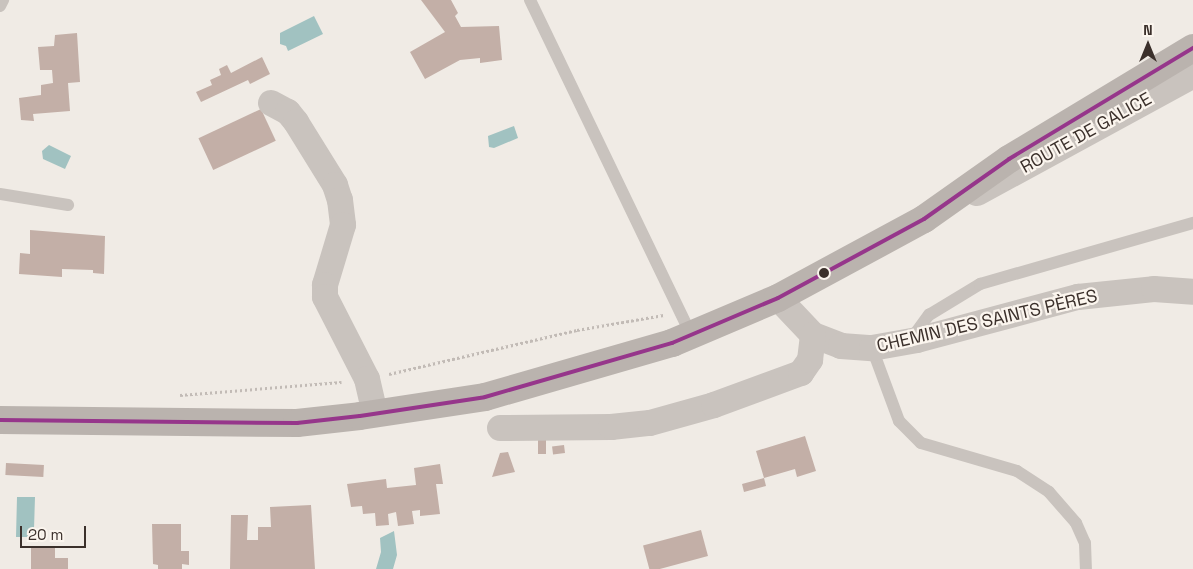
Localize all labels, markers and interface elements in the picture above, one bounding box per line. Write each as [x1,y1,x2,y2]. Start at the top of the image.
north arrow [1123,20,1173,70]
text: N [1143,21,1153,39]
street label: ROUTE DE GALICE [1017,88,1155,178]
unlabelled marker [819,268,829,278]
street label: CHEMIN DES SAINTS PÈRES [875,285,1099,357]
scale bar [22,516,89,548]
text: 20 m [28,525,63,544]

